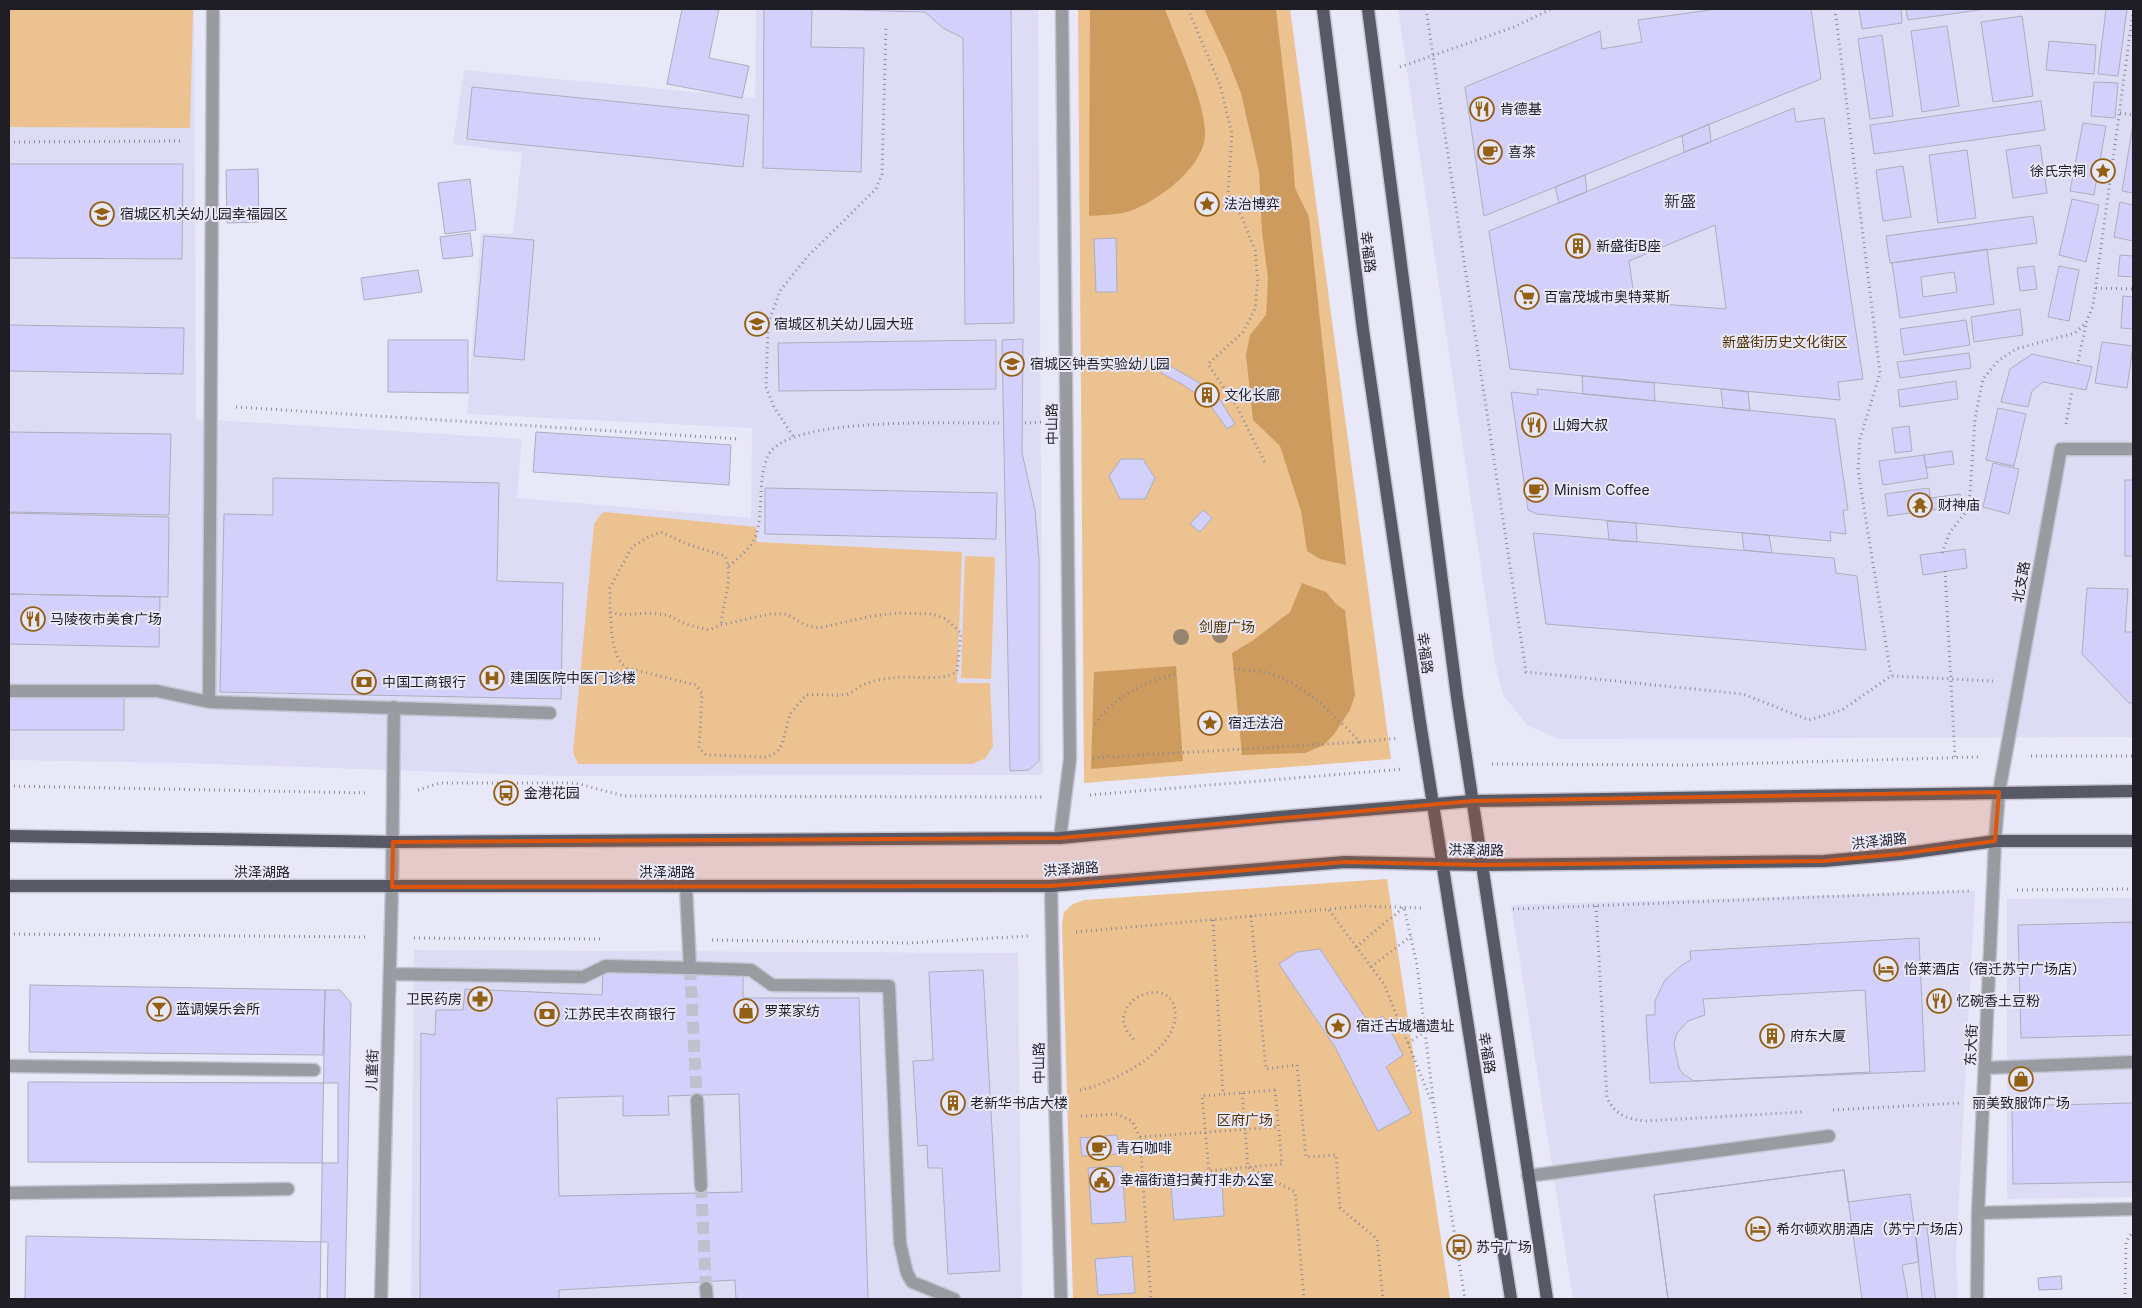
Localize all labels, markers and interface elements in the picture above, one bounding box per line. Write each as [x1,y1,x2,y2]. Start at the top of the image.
restaurant icon: 肯德基 [1469,96,1495,122]
place label: 肯德基 [1500,100,1542,117]
cafe icon: 喜茶 [1477,139,1503,165]
place label: 喜茶 [1508,143,1536,160]
place icon: 徐氏宗祠 [2090,158,2116,184]
place label: 徐氏宗祠 [2030,162,2086,179]
place icon: 法治博弈 [1194,191,1220,217]
district label: 新盛 [1664,191,1696,211]
place label: 法治博弈 [1224,195,1280,212]
school or university icon: 宿城区机关幼儿园幸福园区 [89,201,115,227]
place label: 宿城区机关幼儿园幸福园区 [120,205,288,222]
street label: 幸福路 [1358,230,1379,274]
building icon: 新盛街B座 [1565,233,1591,259]
place label: 新盛街B座 [1596,237,1661,254]
supermarket icon: 百富茂城市奥特莱斯 [1514,284,1540,310]
place label: 百富茂城市奥特莱斯 [1544,288,1670,305]
school or university icon: 宿城区机关幼儿园大班 [744,311,770,337]
place label: 宿城区机关幼儿园大班 [774,315,914,332]
park label: 新盛街历史文化街区 [1722,333,1848,350]
school or university icon: 宿城区钟吾实验幼儿园 [999,351,1025,377]
place label: 宿城区钟吾实验幼儿园 [1030,355,1170,372]
building icon: 文化长廊 [1194,382,1220,408]
place label: 文化长廊 [1224,386,1280,403]
street label: 中山路 [1043,403,1060,445]
restaurant icon: 山姆大叔 [1521,412,1547,438]
place label: 山姆大叔 [1552,416,1608,433]
cafe icon: Minism Coffee [1523,477,1549,503]
place label: Minism Coffee [1554,481,1650,498]
temple icon: 财神庙 [1907,492,1933,518]
place label: 财神庙 [1938,496,1980,513]
street label: 北支路 [2008,560,2033,604]
restaurant icon: 马陵夜市美食广场 [20,606,46,632]
place label: 马陵夜市美食广场 [50,610,162,627]
park label: 剑鹿广场 [1199,618,1255,635]
street label: 幸福路 [1414,631,1437,675]
hospital icon: 建国医院中医门诊楼 [479,665,505,691]
bank icon: 中国工商银行 [351,669,377,695]
place label: 建国医院中医门诊楼 [510,669,636,686]
place label: 中国工商银行 [382,673,466,690]
place icon: 宿迁法治 [1197,710,1223,736]
place label: 宿迁法治 [1228,714,1284,731]
bus stop icon: 金港花园 [493,780,519,806]
place label: 金港花园 [524,784,580,801]
street label: 洪泽湖路 [1850,829,1908,852]
street label: 洪泽湖路 [1448,841,1504,858]
street label: 洪泽湖路 [1042,858,1099,879]
street label: 洪泽湖路 [234,863,290,880]
street label: 洪泽湖路 [639,863,695,880]
hotel icon: 怡莱酒店（宿迁苏宁广场店） [1873,956,1899,982]
place label: 怡莱酒店（宿迁苏宁广场店） [1904,960,2086,977]
pharmacy icon: 卫民药房 [467,986,493,1012]
restaurant icon: 忆碗香土豆粉 [1926,988,1952,1014]
place label: 卫民药房 [406,990,462,1007]
place label: 忆碗香土豆粉 [1956,992,2040,1009]
bar icon: 蓝调娱乐会所 [146,996,172,1022]
shop icon: 罗莱家纺 [733,998,759,1024]
place label: 蓝调娱乐会所 [176,1000,260,1017]
bank icon: 江苏民丰农商银行 [534,1001,560,1027]
place label: 罗莱家纺 [764,1002,820,1019]
place label: 江苏民丰农商银行 [564,1005,676,1022]
place icon: 宿迁古城墙遗址 [1325,1013,1351,1039]
place label: 宿迁古城墙遗址 [1356,1017,1454,1034]
building icon: 府东大厦 [1759,1023,1785,1049]
street label: 东大街 [1961,1024,1980,1066]
place label: 府东大厦 [1790,1027,1846,1044]
street label: 幸福路 [1476,1031,1499,1075]
street label: 中山路 [1030,1042,1047,1084]
street label: 儿童街 [362,1049,381,1091]
shop icon: 丽美致服饰广场 [2008,1066,2034,1092]
building icon: 老新华书店大楼 [940,1090,966,1116]
place label: 老新华书店大楼 [970,1094,1068,1111]
place label: 丽美致服饰广场 [1972,1094,2070,1111]
park label: 区府广场 [1217,1111,1273,1128]
cafe icon: 青石咖啡 [1086,1135,1112,1161]
place label: 青石咖啡 [1116,1139,1172,1156]
public building icon: 幸福街道扫黄打非办公室 [1089,1167,1115,1193]
place label: 幸福街道扫黄打非办公室 [1120,1171,1274,1188]
hotel icon: 希尔顿欢朋酒店（苏宁广场店） [1745,1216,1771,1242]
place label: 希尔顿欢朋酒店（苏宁广场店） [1776,1220,1972,1237]
bus stop icon: 苏宁广场 [1446,1234,1472,1260]
place label: 苏宁广场 [1476,1238,1532,1255]

